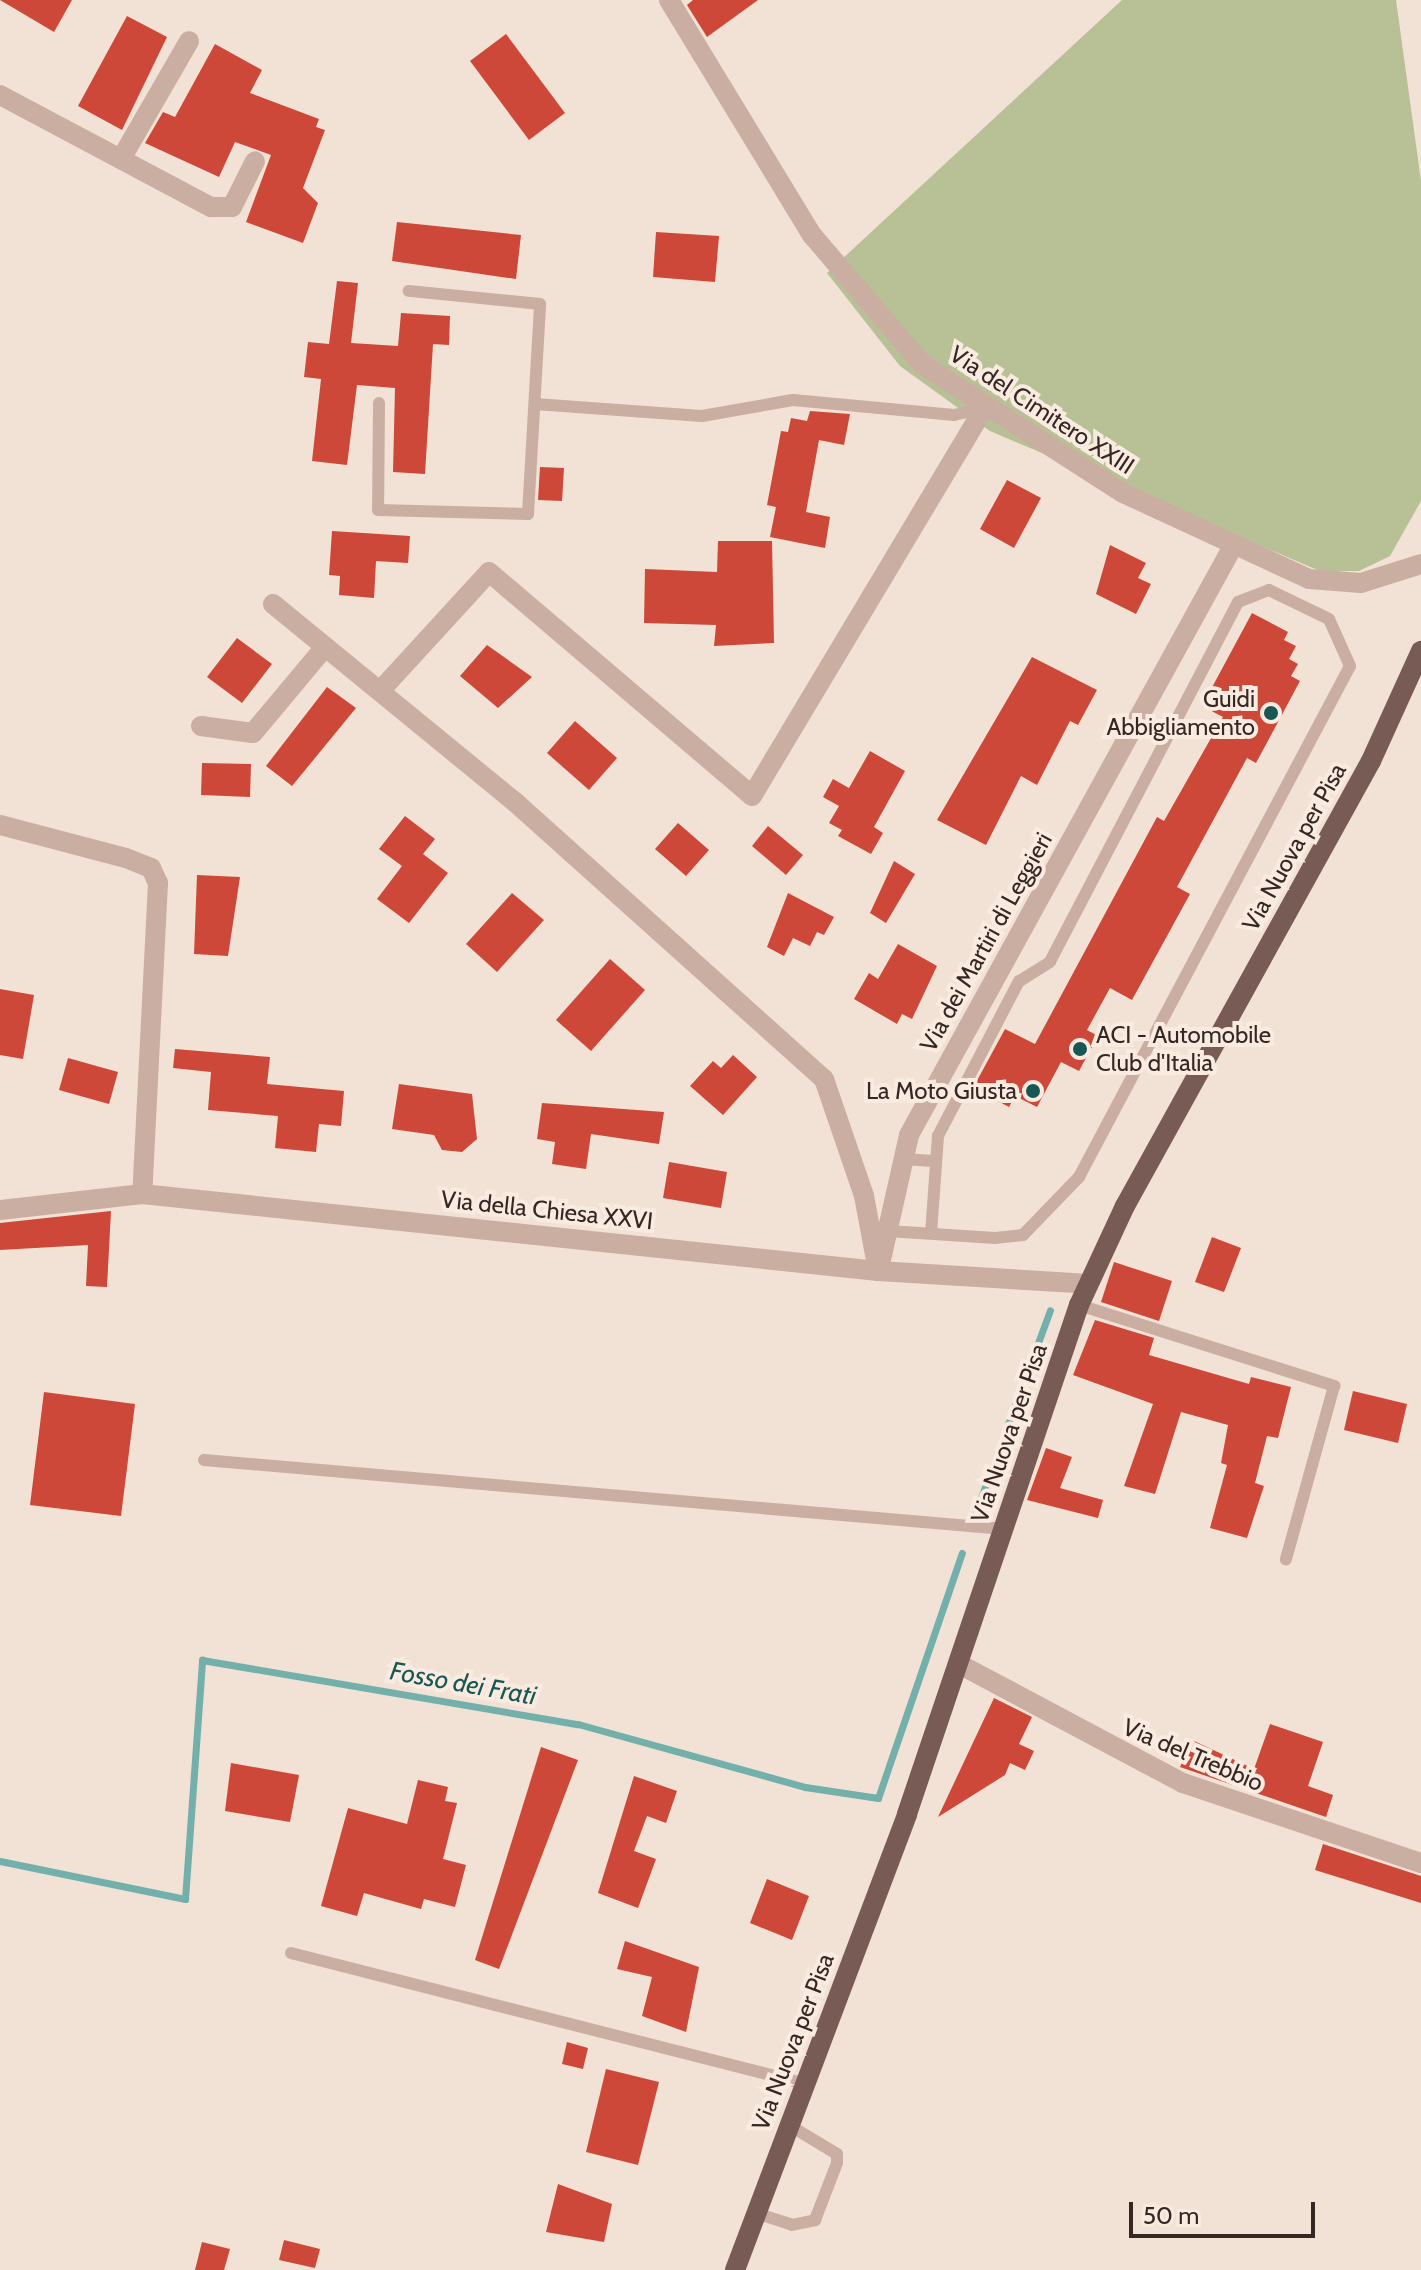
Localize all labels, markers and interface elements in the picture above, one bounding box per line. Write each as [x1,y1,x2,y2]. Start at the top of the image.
street label: Via del Cimitero XXIII [944,340,1140,480]
place label: Guidi Abbigliamento [1107,685,1255,741]
marker: Guidi Abbigliamento [1262,704,1280,722]
street label: Via Nuova per Pisa [1236,758,1352,936]
street label: Via dei Martiri di Leggieri [914,828,1058,1056]
place label: ACI - Automobile Club d'Italia [1096,1021,1271,1077]
marker: ACI - Automobile Club d'Italia [1071,1040,1089,1058]
place label: La Moto Giusta [866,1077,1017,1105]
marker: La Moto Giusta [1024,1082,1042,1100]
street label: Via della Chiesa XXVI [440,1185,654,1235]
street label: Via Nuova per Pisa [965,1340,1053,1526]
water label: Fosso dei Frati [387,1656,539,1712]
street label: Via del Trebbio [1119,1713,1267,1797]
street label: Via Nuova per Pisa [746,1949,840,2135]
scale bar [1133,2186,1319,2236]
text: 50 m [1143,2201,1199,2230]

